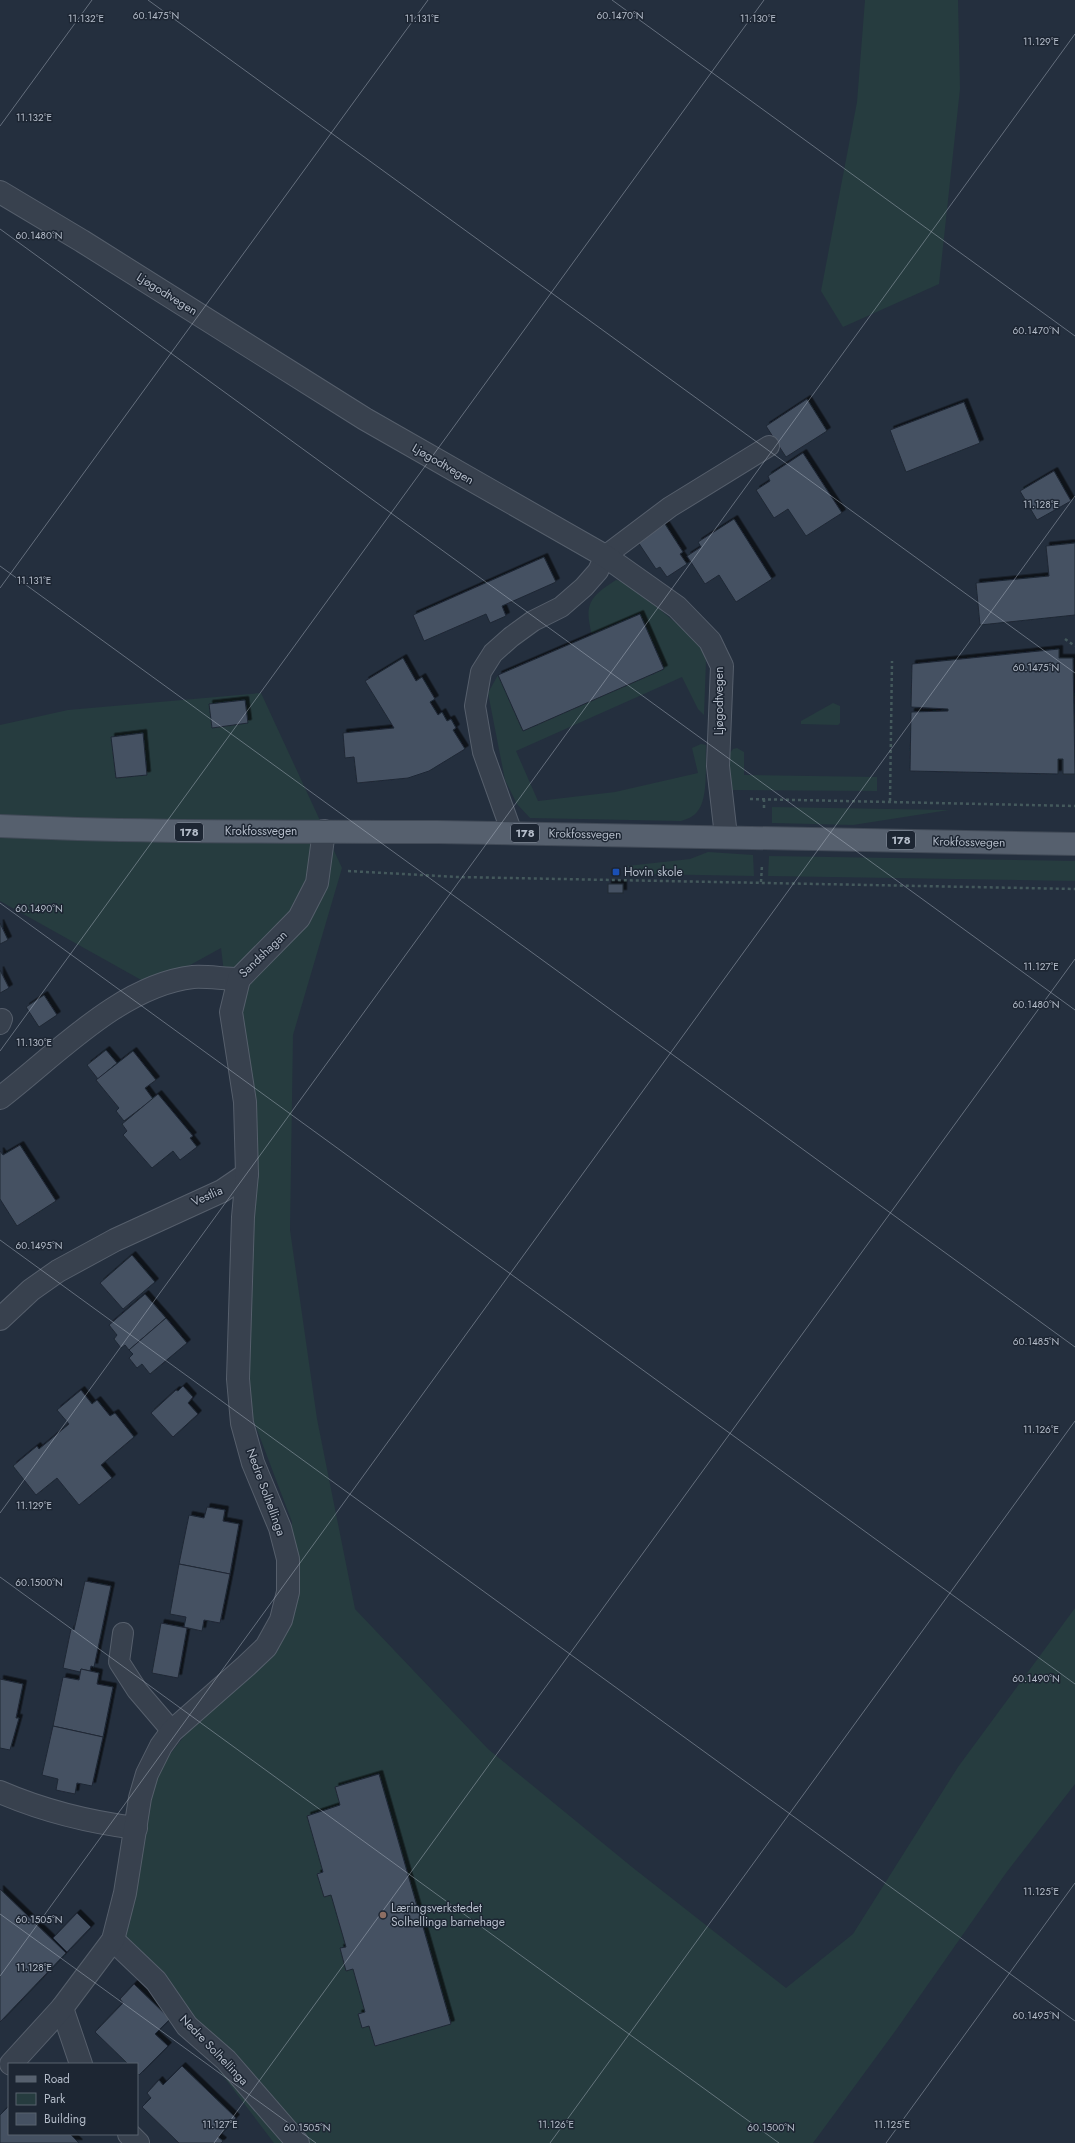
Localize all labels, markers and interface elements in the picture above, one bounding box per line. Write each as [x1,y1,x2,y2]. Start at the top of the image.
text: 60.1475°N [133,8,179,23]
text: 60.1470°N [597,8,643,23]
text: 11.132°E [68,11,104,26]
text: 11.131°E [405,11,439,26]
text: 11.130°E [740,11,776,26]
text: 11.129°E [1023,34,1059,49]
text: 11.132°E [16,110,52,125]
text: 60.1480°N [15,228,63,243]
street label: Ljøgodtvegen [133,268,201,320]
text: 60.1470°N [1013,323,1059,338]
street label: Ljøgodtvegen [409,439,477,489]
text: 11.128°E [1023,497,1059,512]
text: 11.131°E [17,573,51,588]
text: 60.1475°N [1013,660,1059,675]
street label: Ljøgodtvegen [710,667,728,735]
street label: Krokfossvegen [225,822,297,840]
road number: 178 [175,823,203,841]
road number: 178 [511,824,539,842]
street label: Krokfossvegen [548,824,622,844]
road number: 178 [887,831,915,849]
street label: Krokfossvegen [932,832,1006,852]
place label: Hovin skole [624,863,683,881]
marker: Hovin skole [611,867,621,877]
text: 60.1490°N [15,901,63,916]
street label: Sandshagan [235,926,291,982]
text: 11.127°E [1023,959,1059,974]
text: 60.1480°N [1012,997,1060,1012]
text: 11.130°E [16,1035,52,1050]
street label: Vestlia [188,1181,226,1211]
text: 60.1495°N [15,1238,63,1253]
text: 60.1485°N [1013,1334,1059,1349]
text: 11.126°E [1023,1422,1059,1437]
street label: Nedre Solhellinga [242,1446,290,1538]
text: 11.129°E [16,1498,52,1513]
text: 60.1500°N [15,1575,63,1590]
text: 60.1490°N [1012,1671,1060,1686]
text: 11.125°E [1023,1884,1059,1899]
place label: Læringsverkstedet Solhellinga barnehage [391,1899,505,1931]
marker: Læringsverkstedet Solhellinga barnehage [378,1910,388,1920]
text: 60.1505°N [15,1912,63,1927]
text: 11.128°E [16,1960,52,1975]
text: 60.1495°N [1012,2008,1060,2023]
street label: Nedre Solhellinga [176,2011,253,2089]
legend [8,2063,138,2135]
text: Road [44,2070,70,2088]
text: Park [44,2090,66,2108]
text: Building [44,2110,86,2128]
text: 11.127°E [202,2117,238,2132]
text: 11.126°E [538,2117,574,2132]
text: 11.125°E [874,2117,910,2132]
text: 60.1505°N [283,2120,331,2135]
text: 60.1500°N [747,2120,795,2135]

